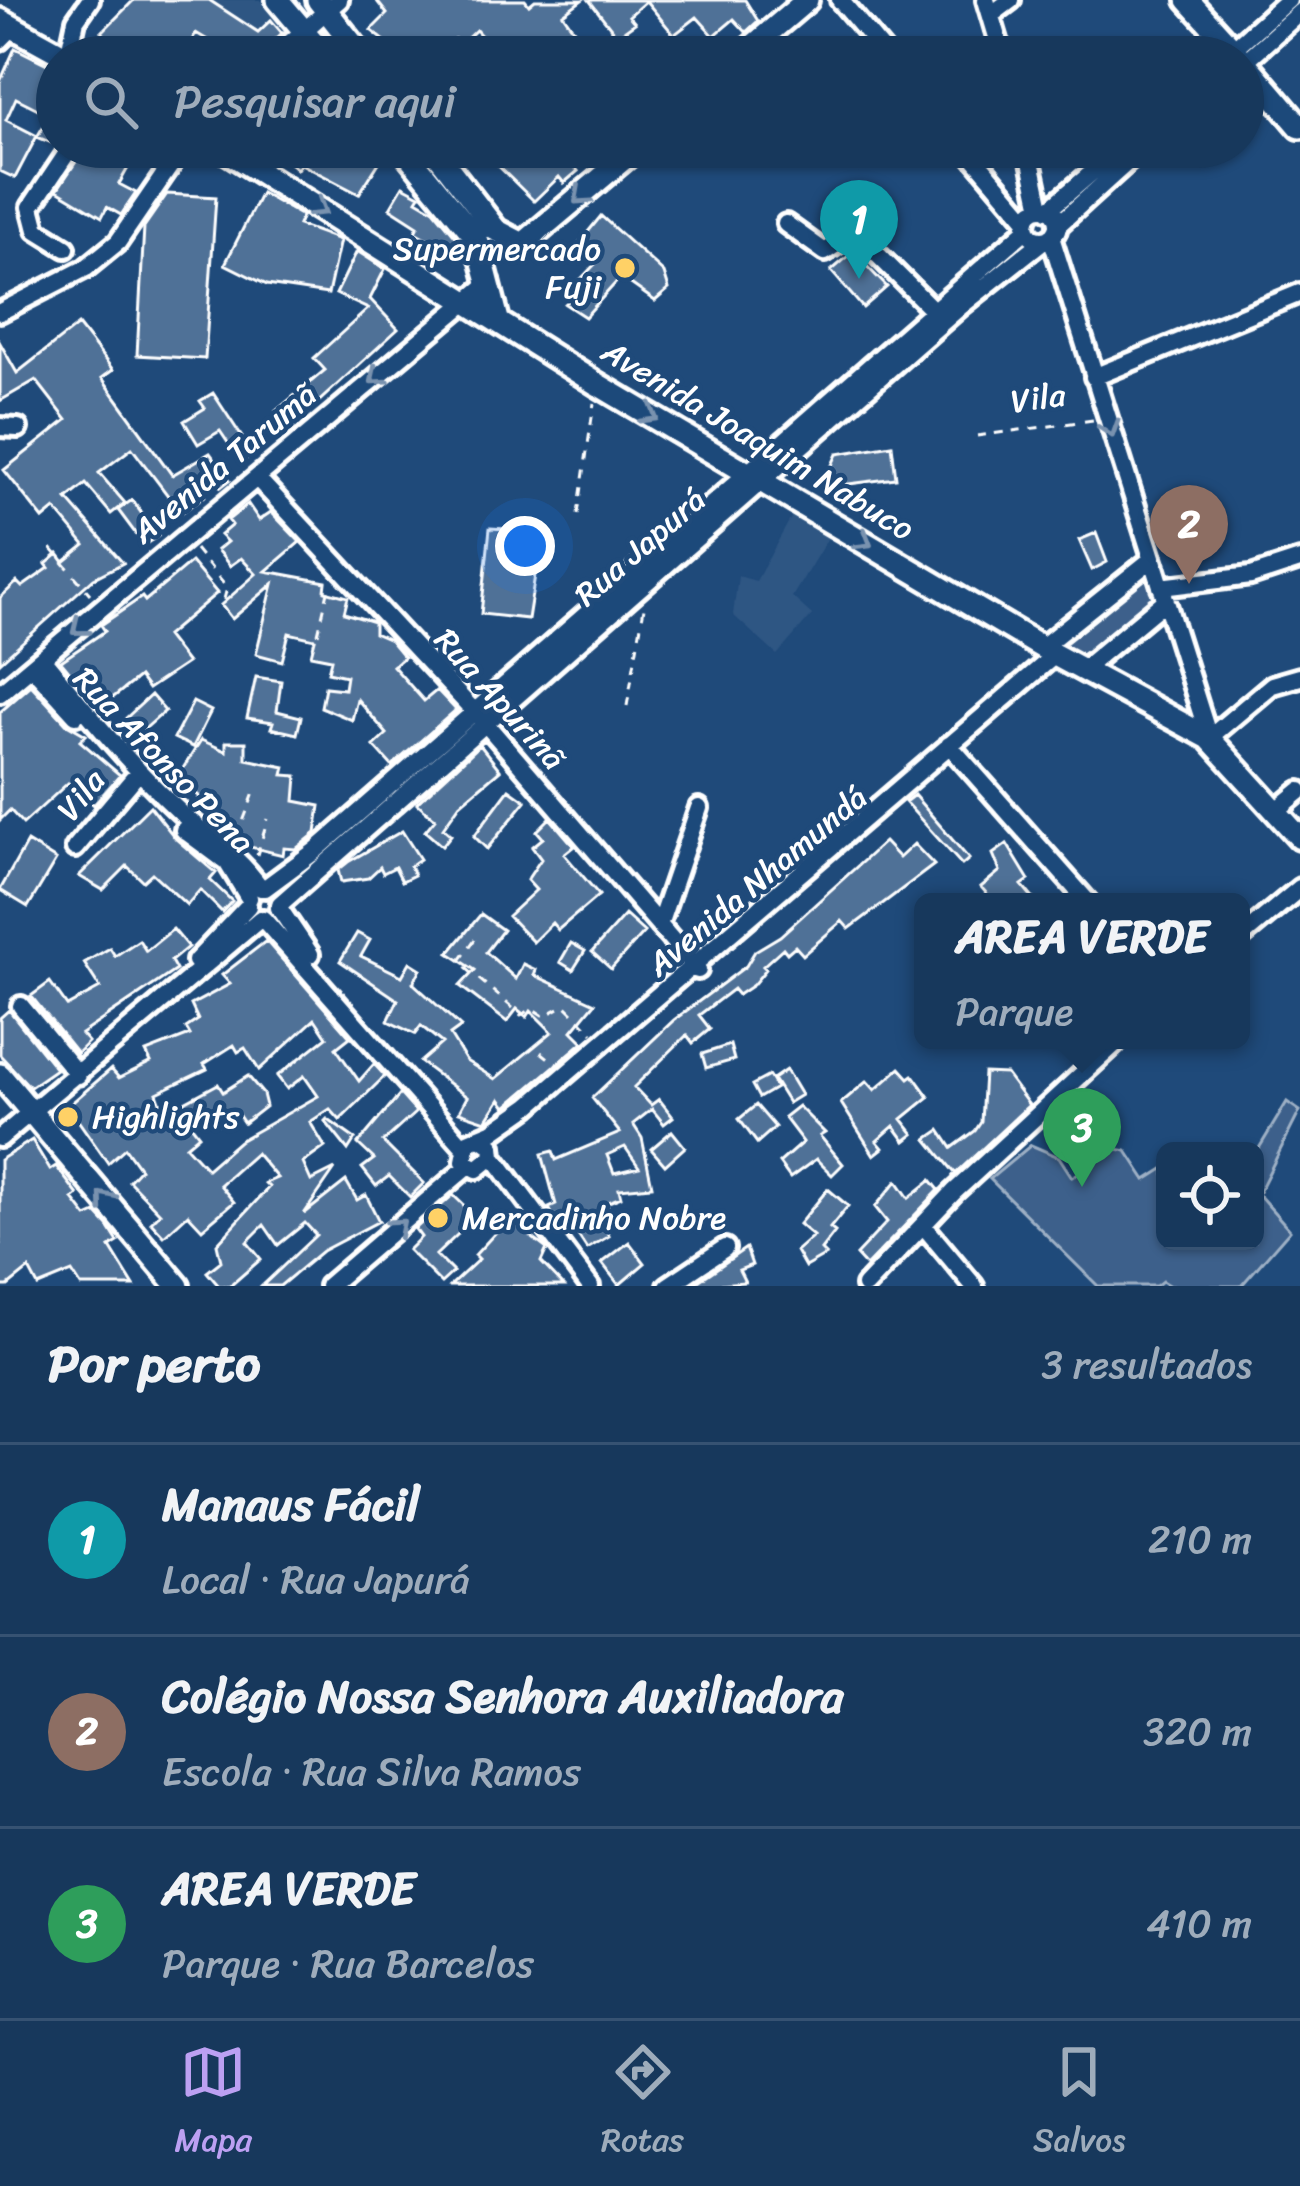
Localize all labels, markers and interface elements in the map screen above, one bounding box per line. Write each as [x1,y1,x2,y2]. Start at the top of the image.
search box [36,36,1264,168]
text: Pesquisar aqui [174,62,456,142]
icon: search [78,69,144,135]
pin: 1 [820,180,898,279]
one-way arrow [574,183,595,204]
one-way arrow [305,195,327,217]
place label: Supermercado Fuji [393,220,602,316]
marker: Supermercado Fuji [612,255,638,281]
street label: Avenida Joaquim Nabuco [589,323,926,557]
one-way arrow [369,362,391,384]
street label: Vila [1007,365,1070,431]
street label: Avenida Tarumã [117,367,330,559]
one-way arrow [637,400,659,423]
one-way arrow [1096,418,1121,439]
street label: Rua Japurá [561,473,719,621]
pin: 2 [1150,485,1228,584]
your location [495,516,555,576]
one-way arrow [851,527,873,549]
one-way arrow [71,614,93,636]
street label: Rua Apurinã [419,614,581,784]
street label: Rua Afonso Pena [59,652,270,868]
street label: Vila [41,755,121,835]
street label: Avenida Nhamundá [632,770,881,992]
popup [914,893,1250,1049]
text: AREA VERDE [955,897,1209,977]
text: Parque [955,977,1073,1046]
place label: Highlights [92,1088,240,1146]
pin: 3 [1043,1088,1121,1187]
marker: Highlights [55,1104,81,1130]
map controls [1156,1142,1264,1250]
button: locate [1156,1142,1264,1250]
place label: Mercadinho Nobre [462,1189,726,1247]
one-way arrow [98,1191,120,1213]
marker: Mercadinho Nobre [425,1205,451,1231]
one-way arrow [384,1219,406,1240]
text: Por perto [48,1319,261,1409]
text: 3 resultados [1041,1330,1252,1399]
text: Manaus Fácil [162,1465,420,1545]
text: 1 [79,1505,95,1574]
text: 210 m [1148,1505,1252,1574]
text: Local · Rua Japurá [162,1545,470,1614]
text: Colégio Nossa Senhora Auxiliadora [162,1657,843,1737]
text: 2 [76,1697,98,1766]
text: 320 m [1143,1697,1252,1766]
text: Escola · Rua Silva Ramos [162,1737,581,1806]
text: AREA VERDE [162,1849,415,1929]
text: 3 [76,1889,98,1958]
text: 410 m [1146,1889,1252,1958]
text: Parque · Rua Barcelos [162,1929,534,1998]
tab: Mapa [175,2039,252,2169]
tab: Rotas [601,2039,684,2169]
tab: Salvos [1033,2039,1125,2169]

